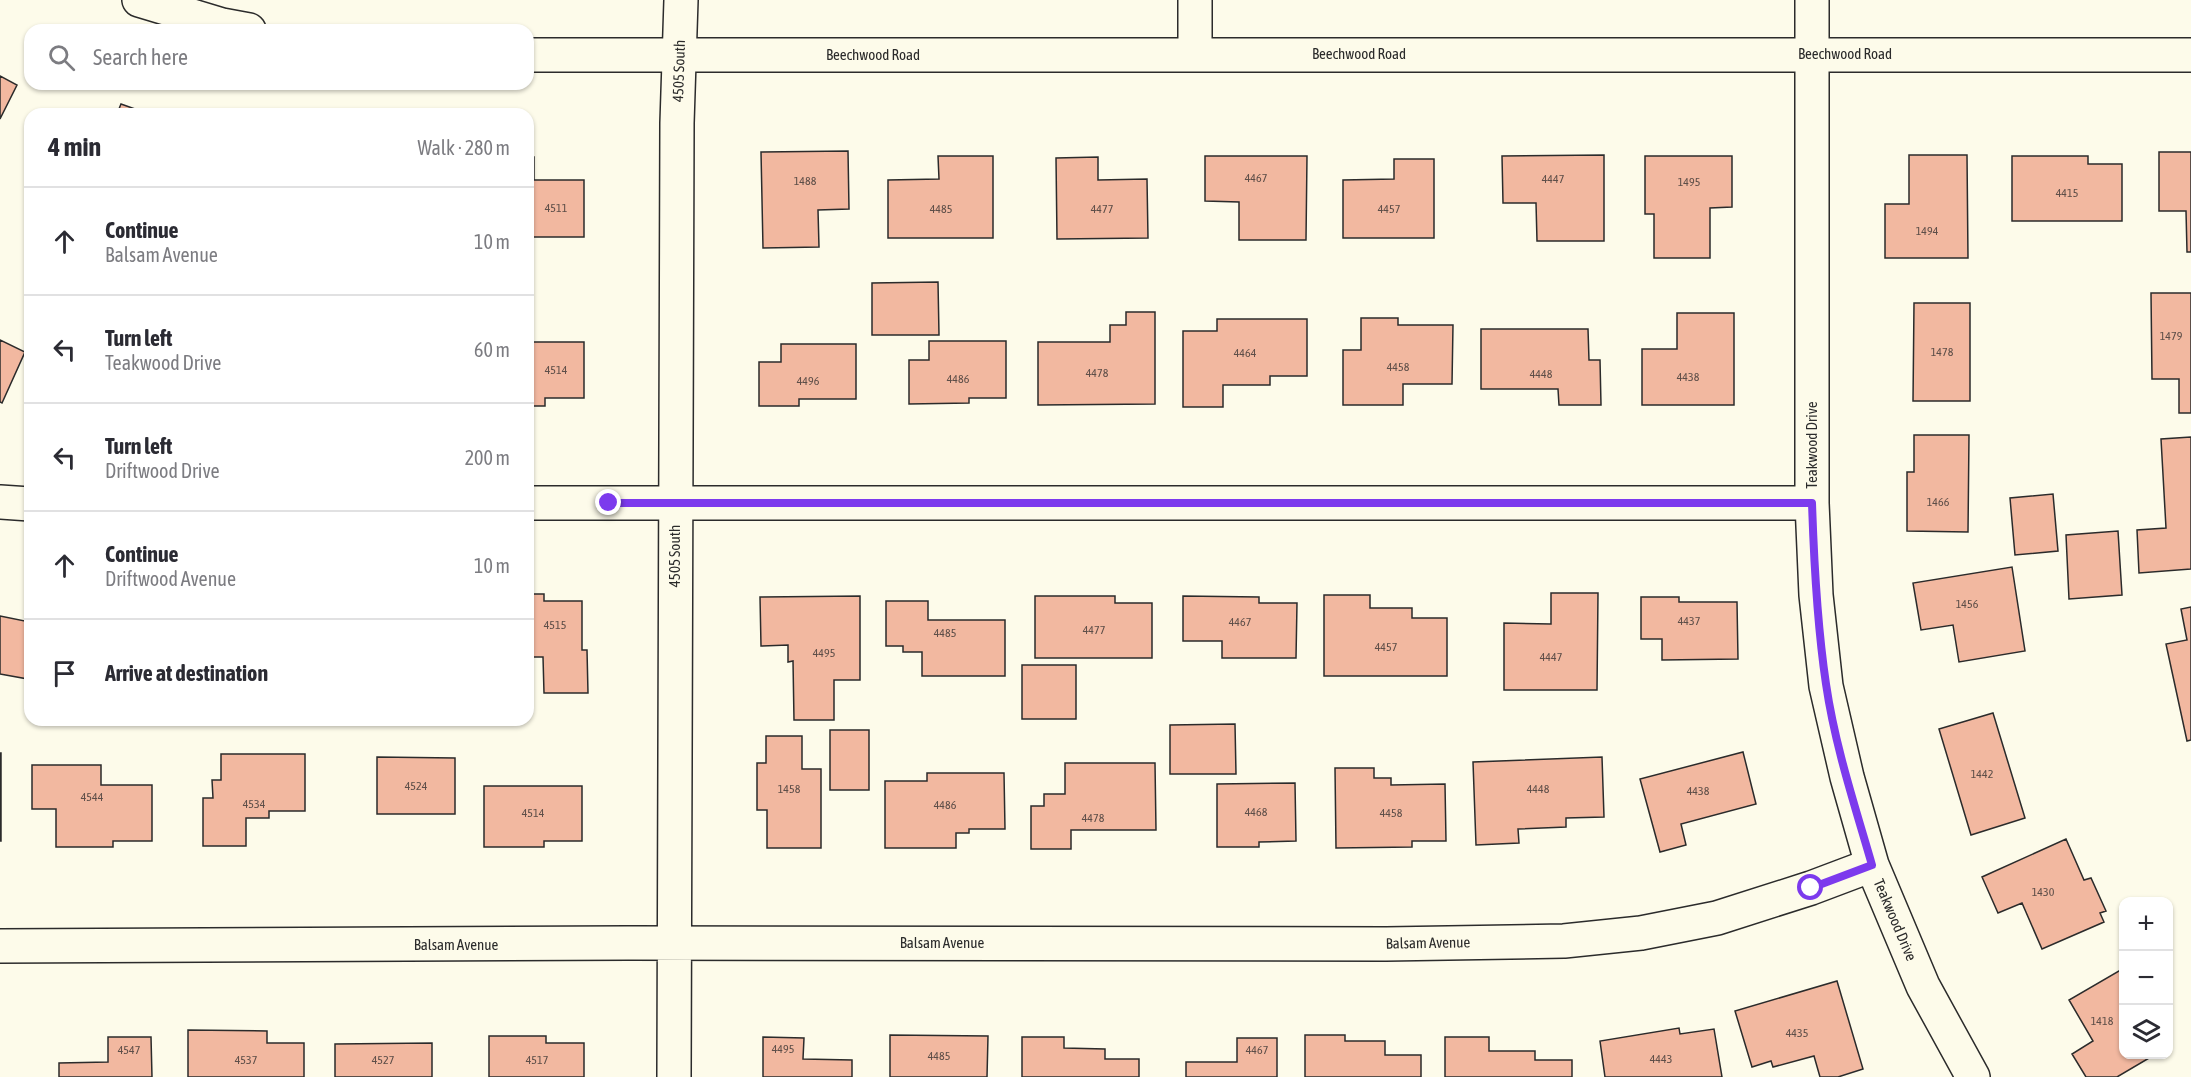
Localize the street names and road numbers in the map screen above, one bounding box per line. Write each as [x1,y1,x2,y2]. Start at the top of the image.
street label: 4505 South [669,39,688,102]
street label: Beechwood Road [1312,45,1406,62]
street label: Beechwood Road [1798,45,1892,62]
street label: Beechwood Road [826,46,920,63]
street label: Teakwood Drive [1803,401,1820,489]
street label: 4505 South [666,525,683,587]
street label: Teakwood Drive [1871,876,1920,963]
street label: Balsam Avenue [1385,933,1471,952]
street label: Balsam Avenue [900,934,985,951]
street label: Balsam Avenue [414,936,499,953]

